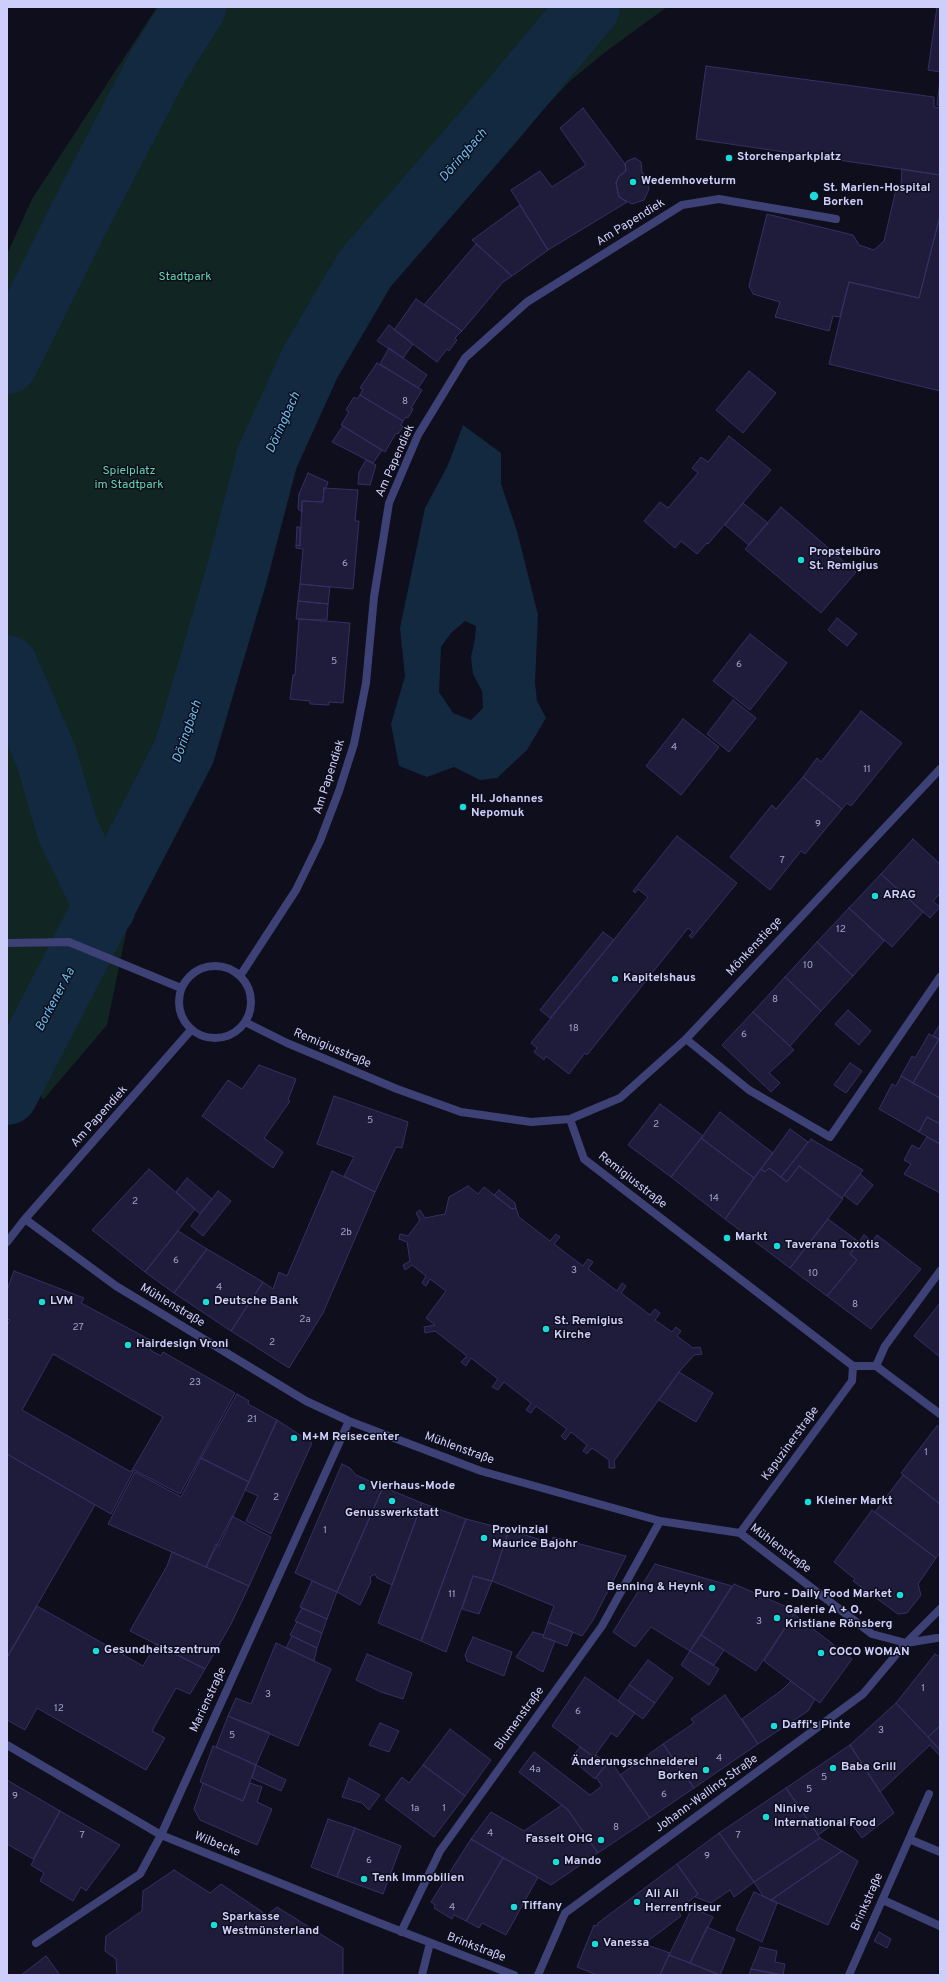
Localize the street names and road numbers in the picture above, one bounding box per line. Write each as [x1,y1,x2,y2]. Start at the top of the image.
street label: Am Papendiek [594,196,668,250]
street label: Am Papendiek [374,422,418,500]
street label: Am Papendiek [311,738,349,816]
street label: Mönkenstiege [724,915,786,979]
street label: Remigiusstraße [291,1026,373,1072]
street label: Am Papendiek [69,1083,131,1151]
street label: Remigiusstraße [595,1150,669,1212]
street label: Mühlenstraße [137,1281,207,1331]
street label: Kapuzinerstraße [759,1404,823,1484]
street label: Mühlenstraße [422,1430,496,1468]
street label: Mühlenstraße [747,1521,813,1577]
street label: Marienstraße [188,1665,230,1735]
street label: Blumenstraße [492,1684,548,1754]
street label: Johann-Walling-Straße [653,1752,761,1836]
street label: Wilbecke [192,1829,242,1861]
street label: Brinkstraße [849,1871,887,1933]
street label: Brinkstraße [445,1930,507,1966]

